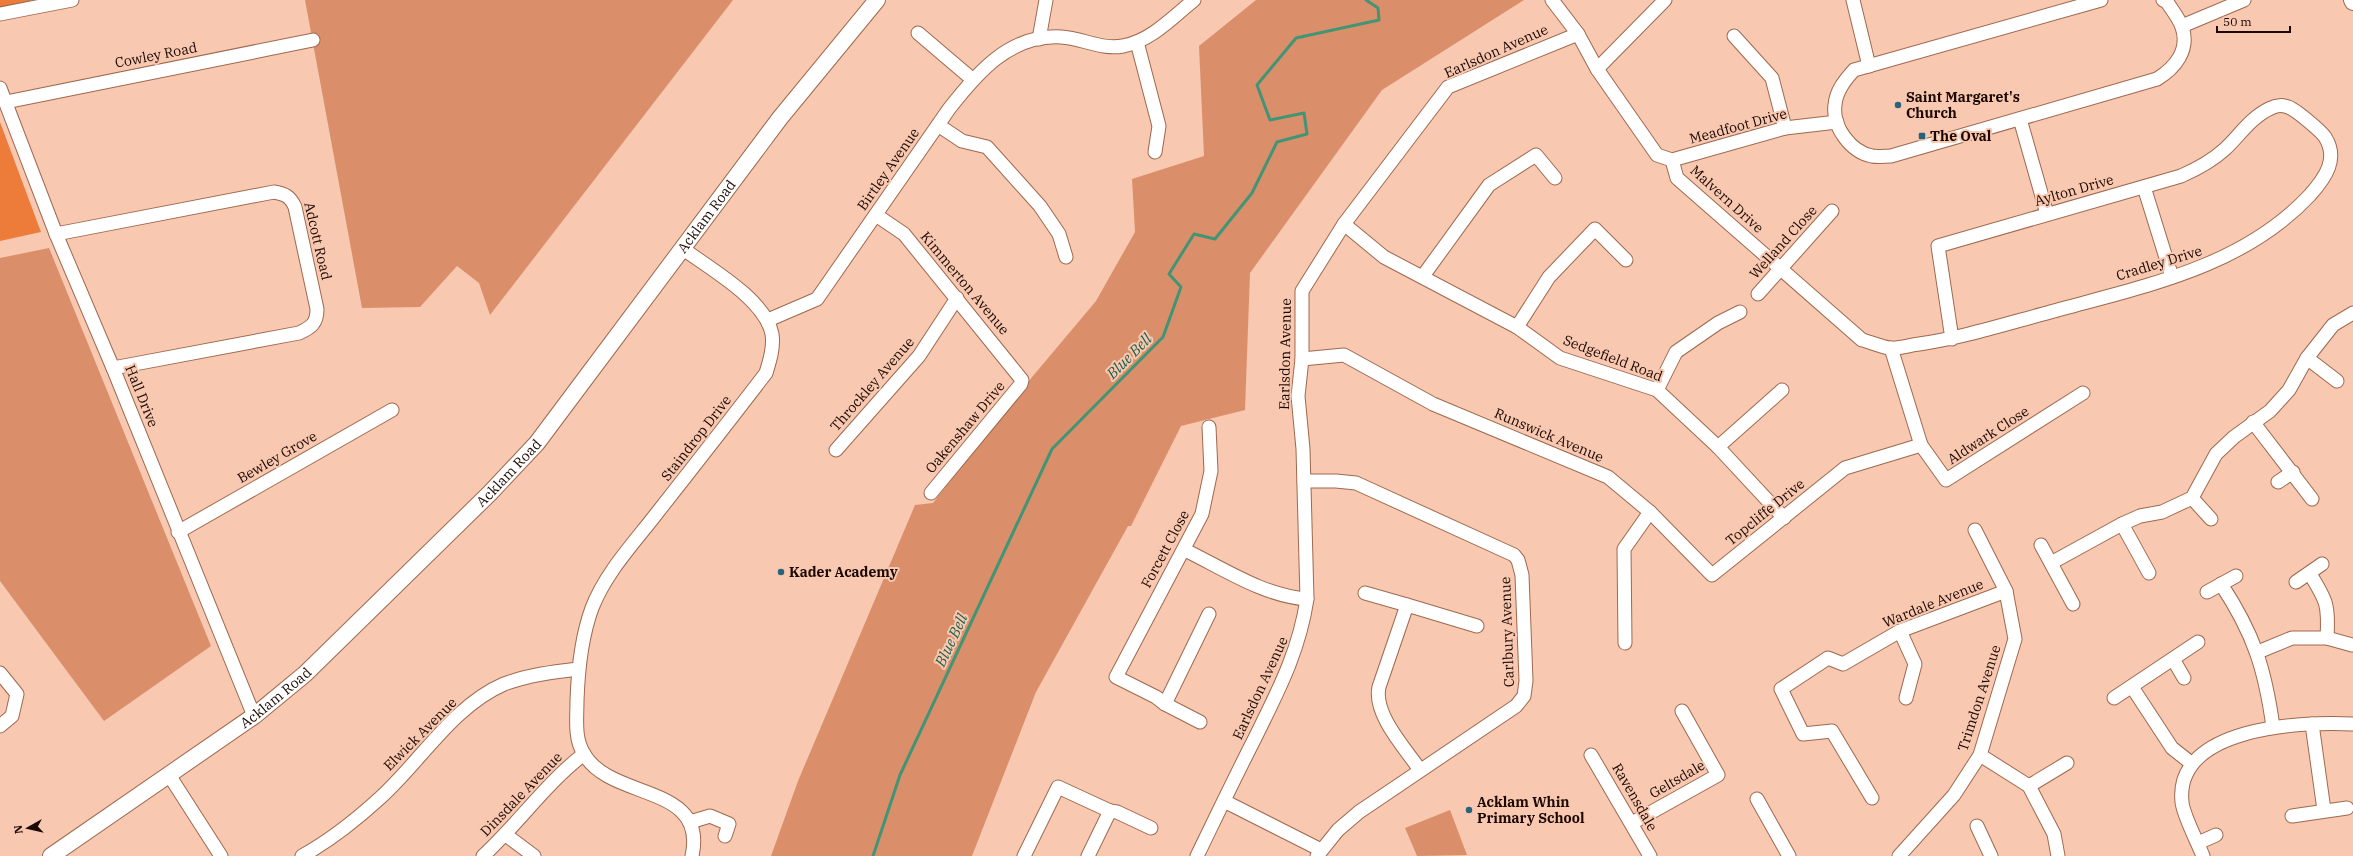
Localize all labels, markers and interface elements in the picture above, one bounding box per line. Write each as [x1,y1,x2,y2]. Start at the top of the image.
scale bar [2217,8,2290,34]
text: 50 m [2223,14,2252,29]
street label: Earlsdon Avenue [1441,20,1551,82]
street label: Cowley Road [113,38,199,72]
place label: Saint Margaret's Church [1906,88,2020,122]
marker: Saint Margaret's Church [1893,100,1903,110]
street label: Meadfoot Drive [1687,104,1789,148]
street label: Birtley Avenue [853,124,923,214]
place label: The Oval [1930,127,1992,145]
marker: The Oval [1917,131,1927,141]
street label: Malvern Drive [1687,161,1767,237]
street label: Aylton Drive [2032,170,2116,210]
street label: Acklam Road [673,176,740,257]
street label: Adcott Road [300,200,336,282]
street label: Welland Close [1745,202,1821,282]
street label: Kimmerton Avenue [917,228,1013,338]
street label: Cradley Drive [2114,241,2204,285]
street label: Earlsdon Avenue [1275,298,1295,410]
water label: Blue Bell [1102,329,1156,383]
street label: Sedgefield Road [1561,331,1666,385]
street label: Throckley Avenue [826,333,918,435]
street label: Hall Drive [121,362,163,430]
street label: Oakenshaw Drive [921,377,1009,477]
street label: Staindrop Drive [657,392,735,484]
street label: Aldwark Close [1944,402,2032,468]
street label: Runswick Avenue [1492,404,1606,466]
street label: Bewley Grove [234,427,320,487]
street label: Acklam Road [472,435,545,511]
street label: Topcliffe Drive [1722,475,1808,549]
street label: Forcett Close [1137,507,1193,591]
place label: Kader Academy [789,563,898,581]
marker: Kader Academy [776,567,786,577]
street label: Wardale Avenue [1880,575,1986,631]
street label: Carlbury Avenue [1496,576,1518,688]
water label: Blue Bell [930,610,972,670]
street label: Earlsdon Avenue [1228,634,1292,742]
street label: Trimdon Avenue [1953,643,2005,753]
street label: Acklam Road [237,663,316,732]
street label: Elwick Avenue [380,694,460,774]
street label: Dinsdale Avenue [476,748,566,840]
street label: Geltsdale [1646,756,1708,802]
street label: Ravensdale [1608,760,1662,834]
place label: Acklam Whin Primary School [1477,793,1585,827]
marker: Acklam Whin Primary School [1464,805,1474,815]
north arrow [8,808,48,848]
text: N [11,824,26,835]

